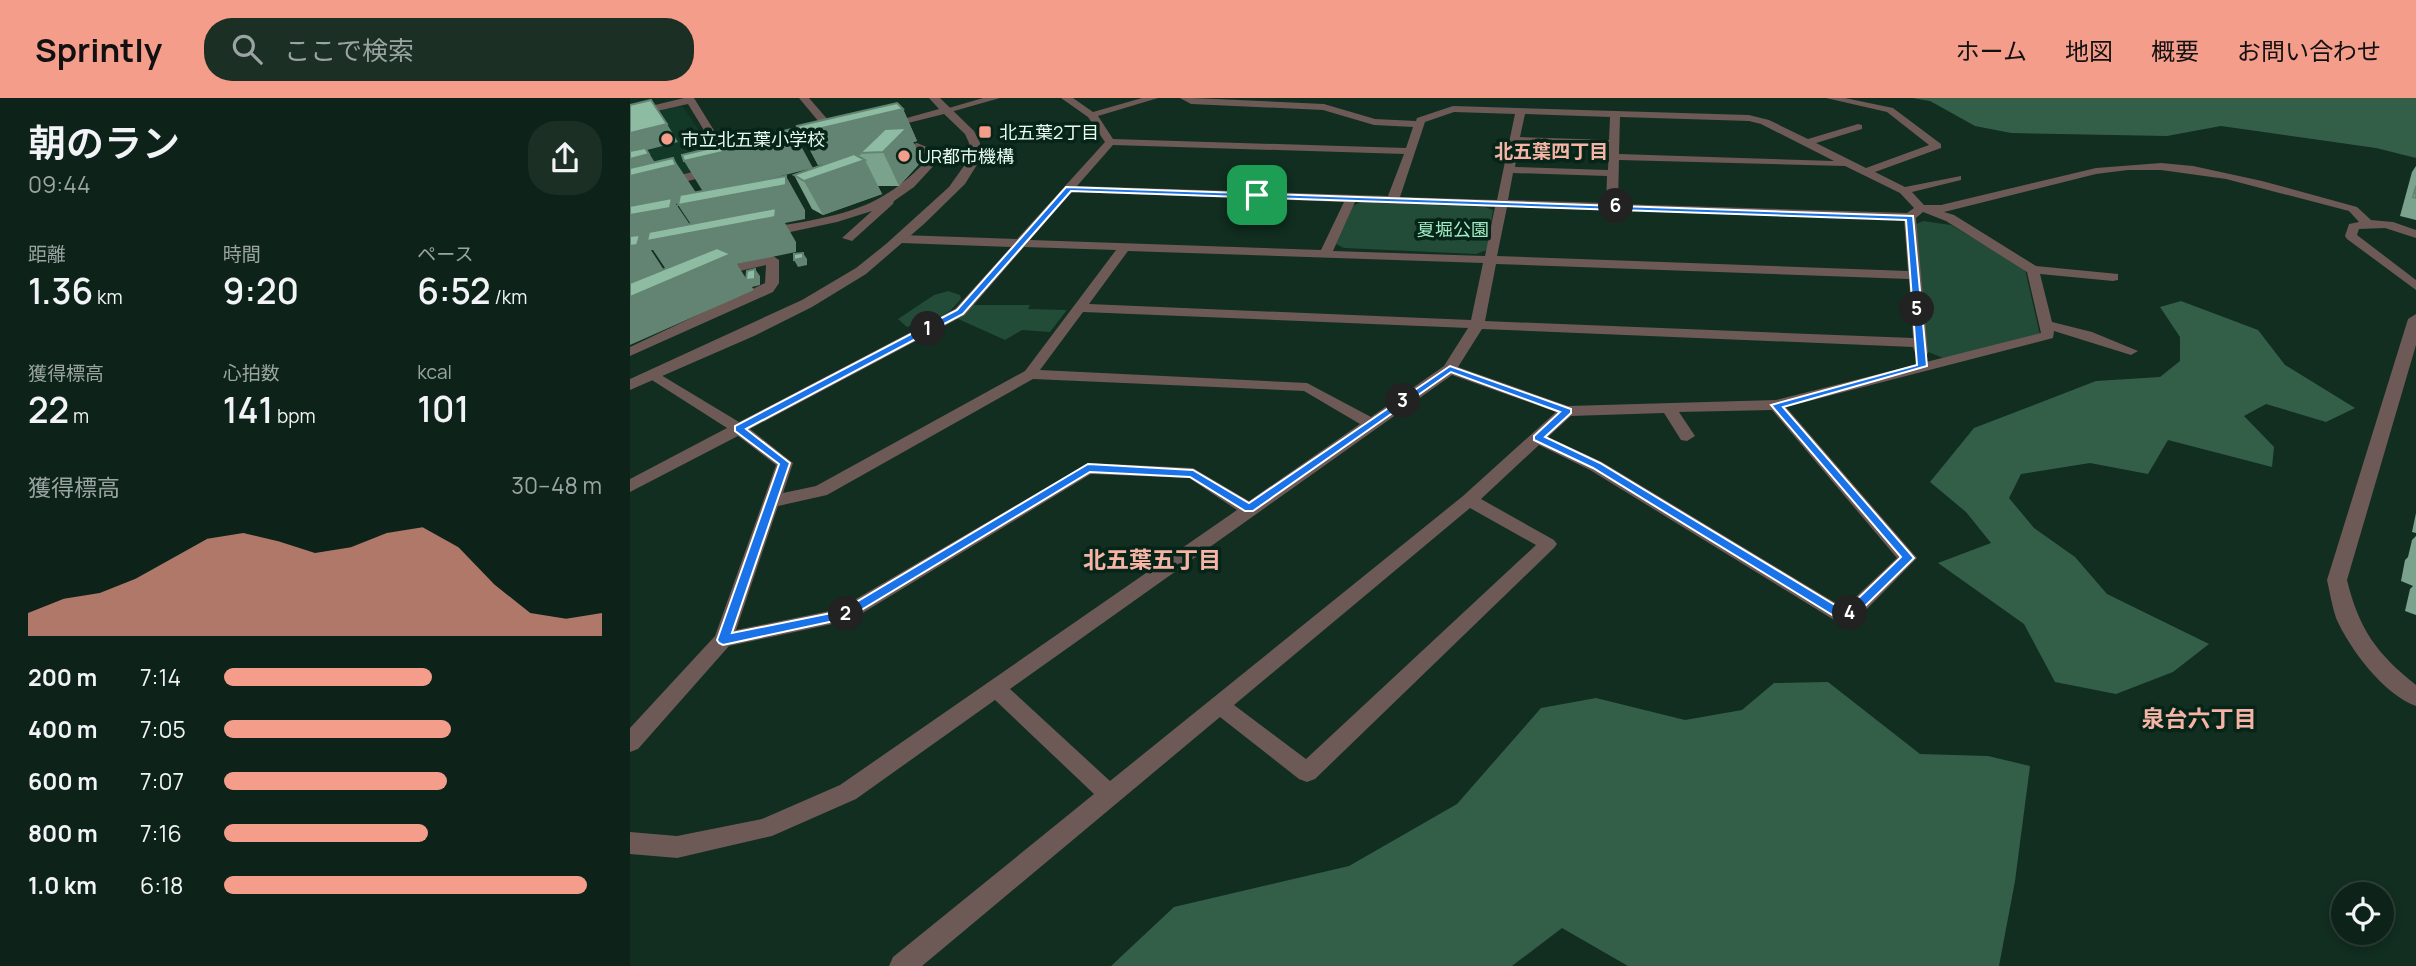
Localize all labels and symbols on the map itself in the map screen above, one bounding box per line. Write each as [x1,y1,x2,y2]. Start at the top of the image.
place label: 北五葉2丁目 [999,120,1099,144]
marker: 北五葉2丁目 [977,124,993,140]
place label: 市立北五葉小学校 [681,127,825,151]
marker: 市立北五葉小学校 [659,131,675,147]
district label: 北五葉四丁目 [1494,138,1608,164]
place label: UR都市機構 [918,144,1014,168]
marker: UR都市機構 [896,148,912,164]
pin [1227,165,1287,225]
pin: 6 [1598,188,1634,224]
park label: 夏堀公園 [1417,217,1489,241]
pin: 5 [1900,292,1934,326]
pin: 1 [910,312,946,346]
pin: 3 [1386,384,1420,418]
district label: 北五葉五丁目 [1083,543,1221,575]
pin: 2 [828,596,864,632]
pin: 4 [1832,596,1868,630]
district label: 泉台六丁目 [2142,702,2257,734]

